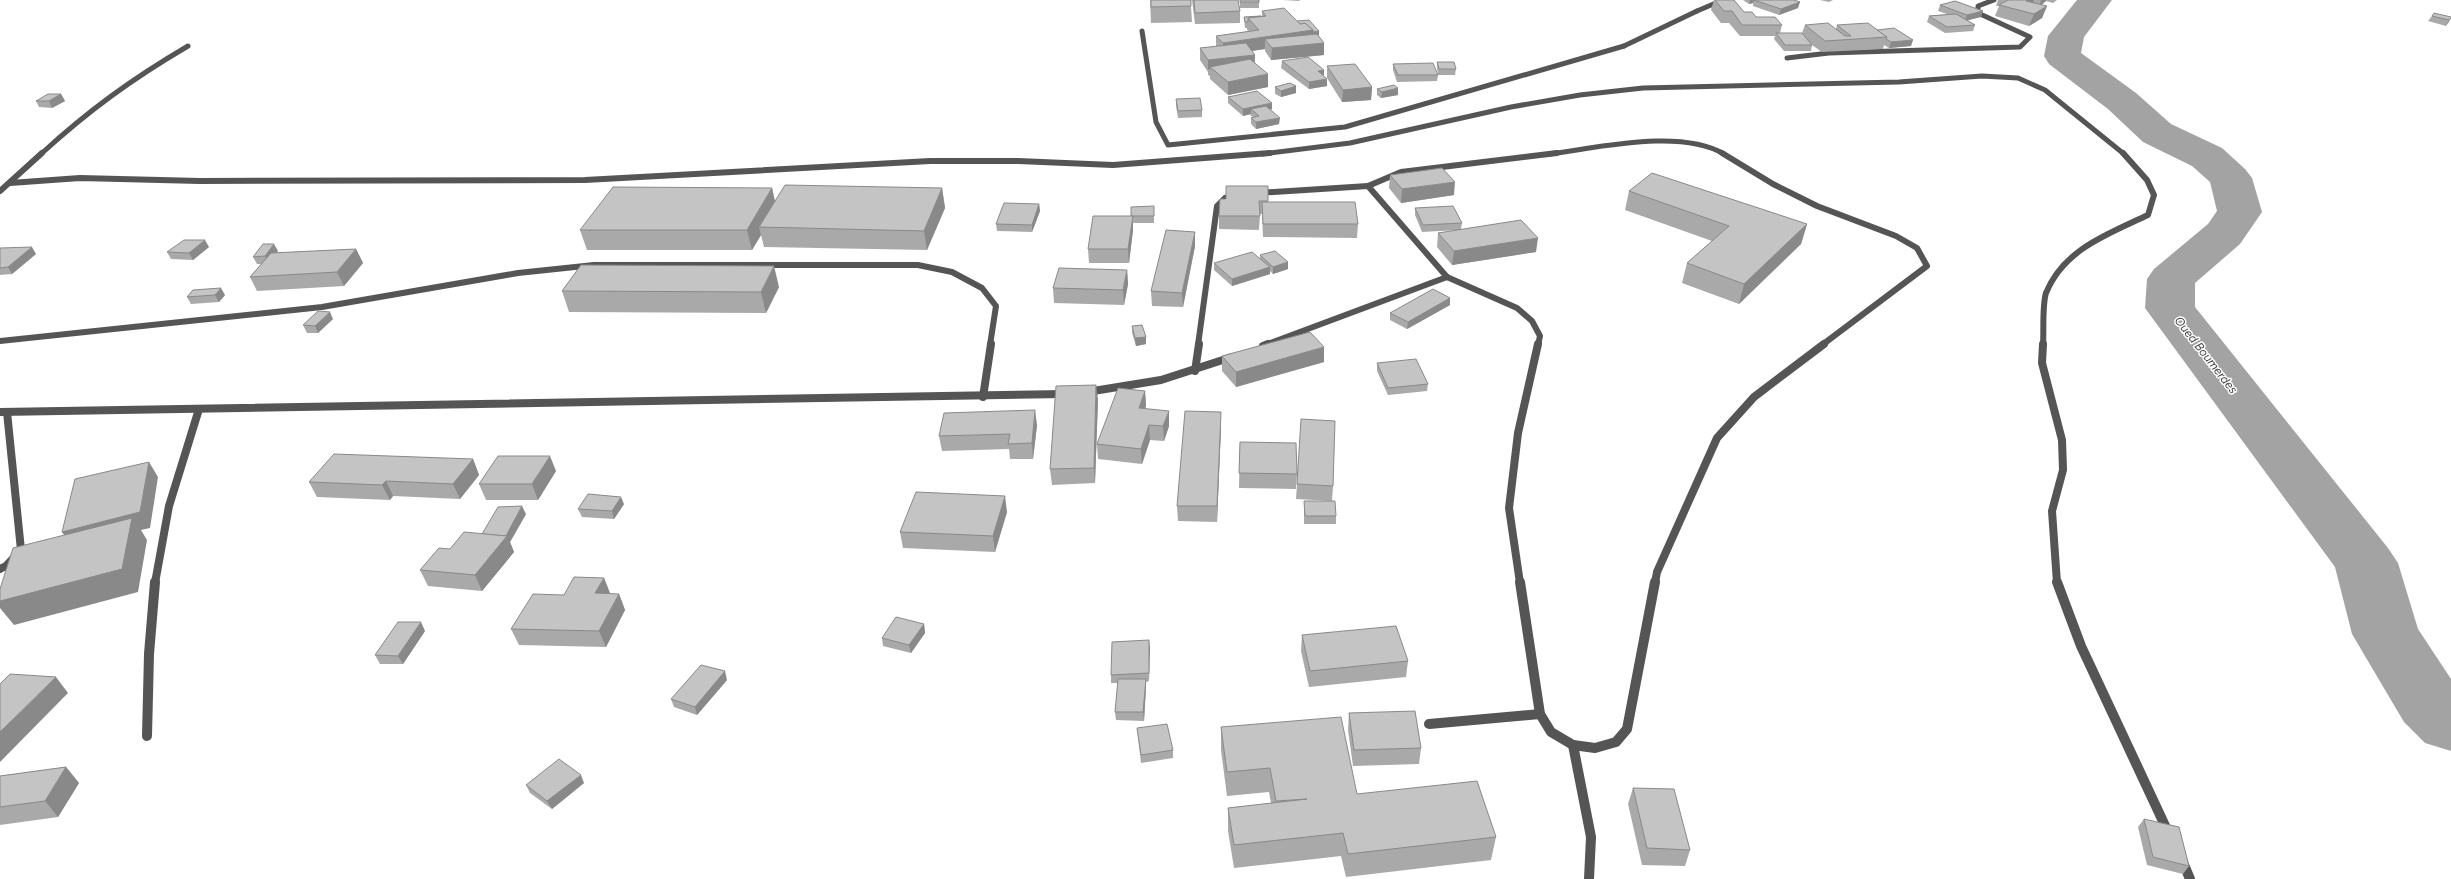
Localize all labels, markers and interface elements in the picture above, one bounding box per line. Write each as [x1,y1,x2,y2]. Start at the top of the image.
water label: Oued Boumerdes [2172,314,2241,397]

